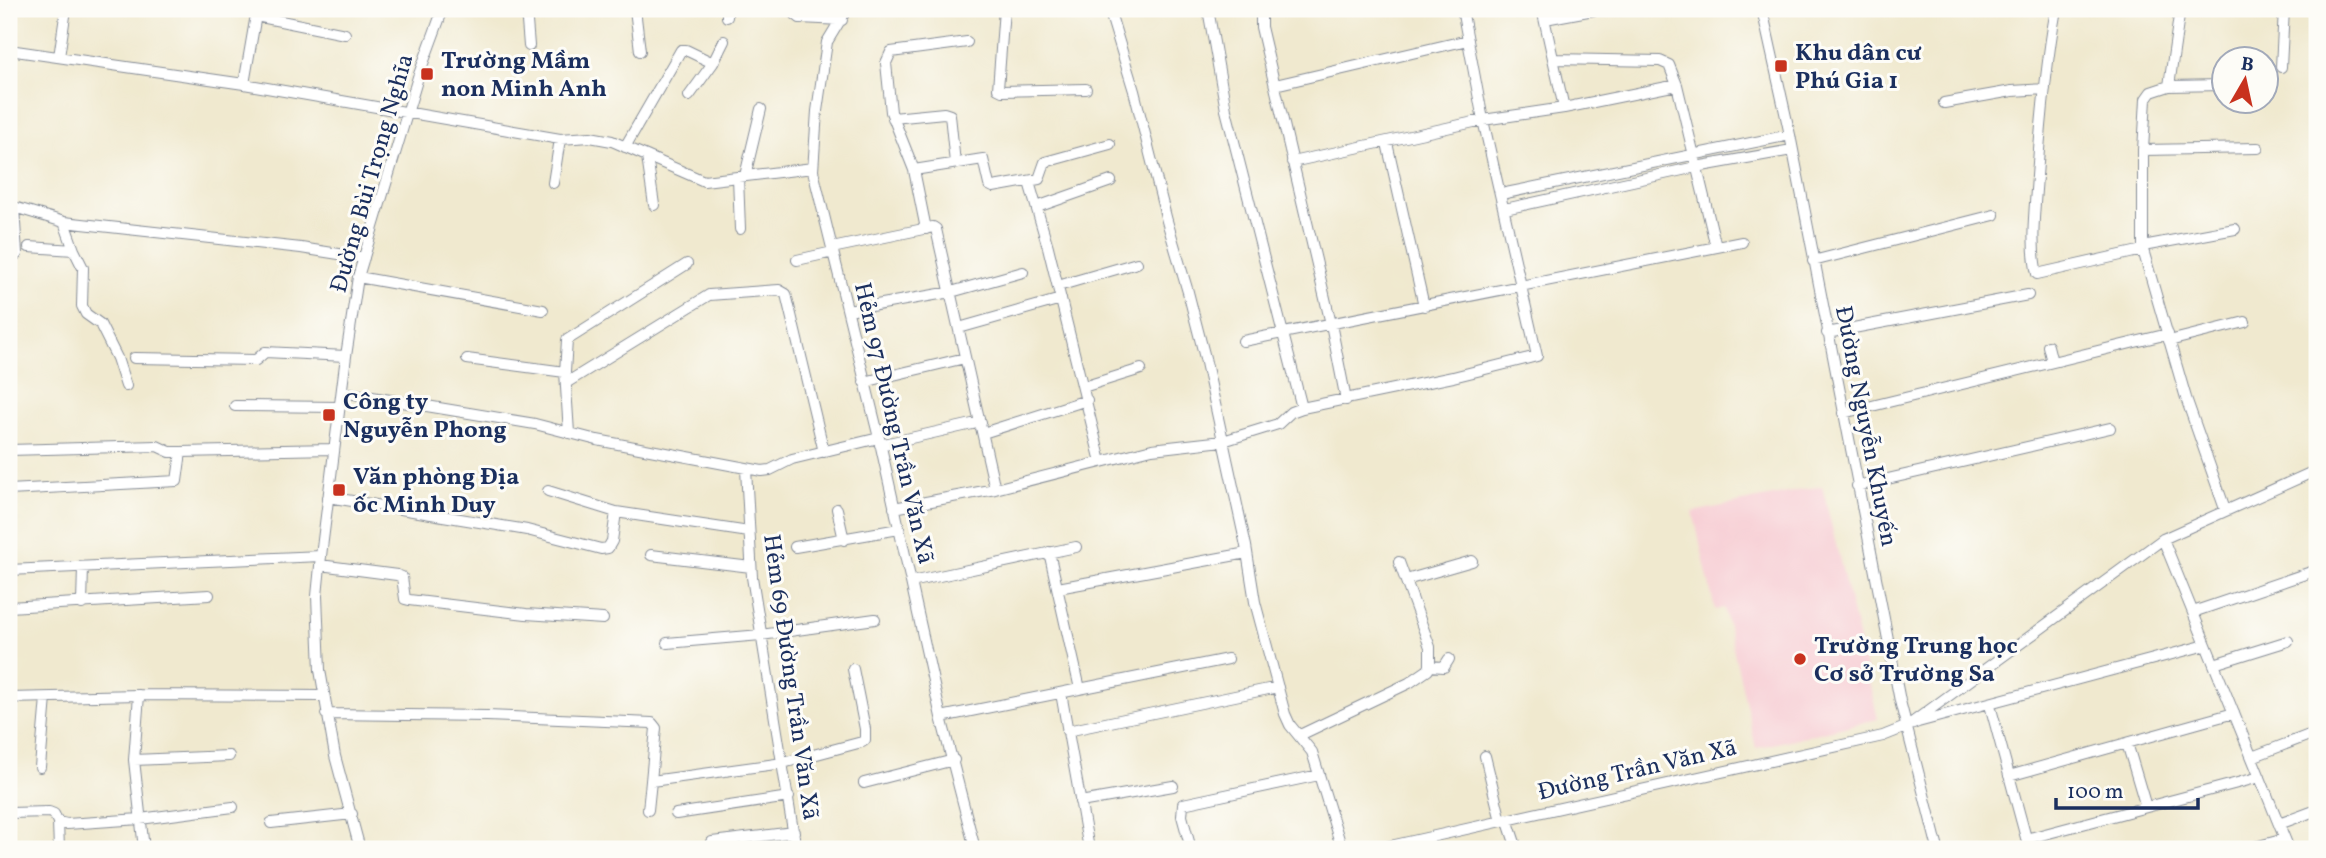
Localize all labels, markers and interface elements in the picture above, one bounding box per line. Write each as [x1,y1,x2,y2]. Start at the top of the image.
place label: Khu dân cư Phú Gia 1 [1795,37,1923,99]
place label: Trường Mầm non Minh Anh [441,45,607,107]
north arrow [2210,46,2280,116]
street label: Đường Bùi Trọng Nghĩa [323,50,423,297]
text: B [2239,51,2256,79]
marker: Khu dân cư Phú Gia 1 [1773,58,1789,74]
marker: Trường Mầm non Minh Anh [419,66,435,82]
street label: Hẻm 97 Đường Trần Văn Xã [844,279,942,568]
street label: Đường Nguyễn Khuyến [1825,303,1905,550]
place label: Công ty Nguyễn Phong [343,386,507,448]
marker: Công ty Nguyễn Phong [321,407,337,423]
place label: Văn phòng Địa ốc Minh Duy [353,461,519,523]
marker: Văn phòng Địa ốc Minh Duy [331,482,347,498]
street label: Hẻm 69 Đường Trần Văn Xã [753,532,827,822]
place label: Trường Trung học Cơ sở Trường Sa [1814,630,2018,692]
marker: Trường Trung học Cơ sở Trường Sa [1792,651,1808,667]
street label: Đường Trần Văn Xã [1534,731,1740,810]
scale bar [2056,767,2198,811]
text: 100 m [2067,778,2124,807]

